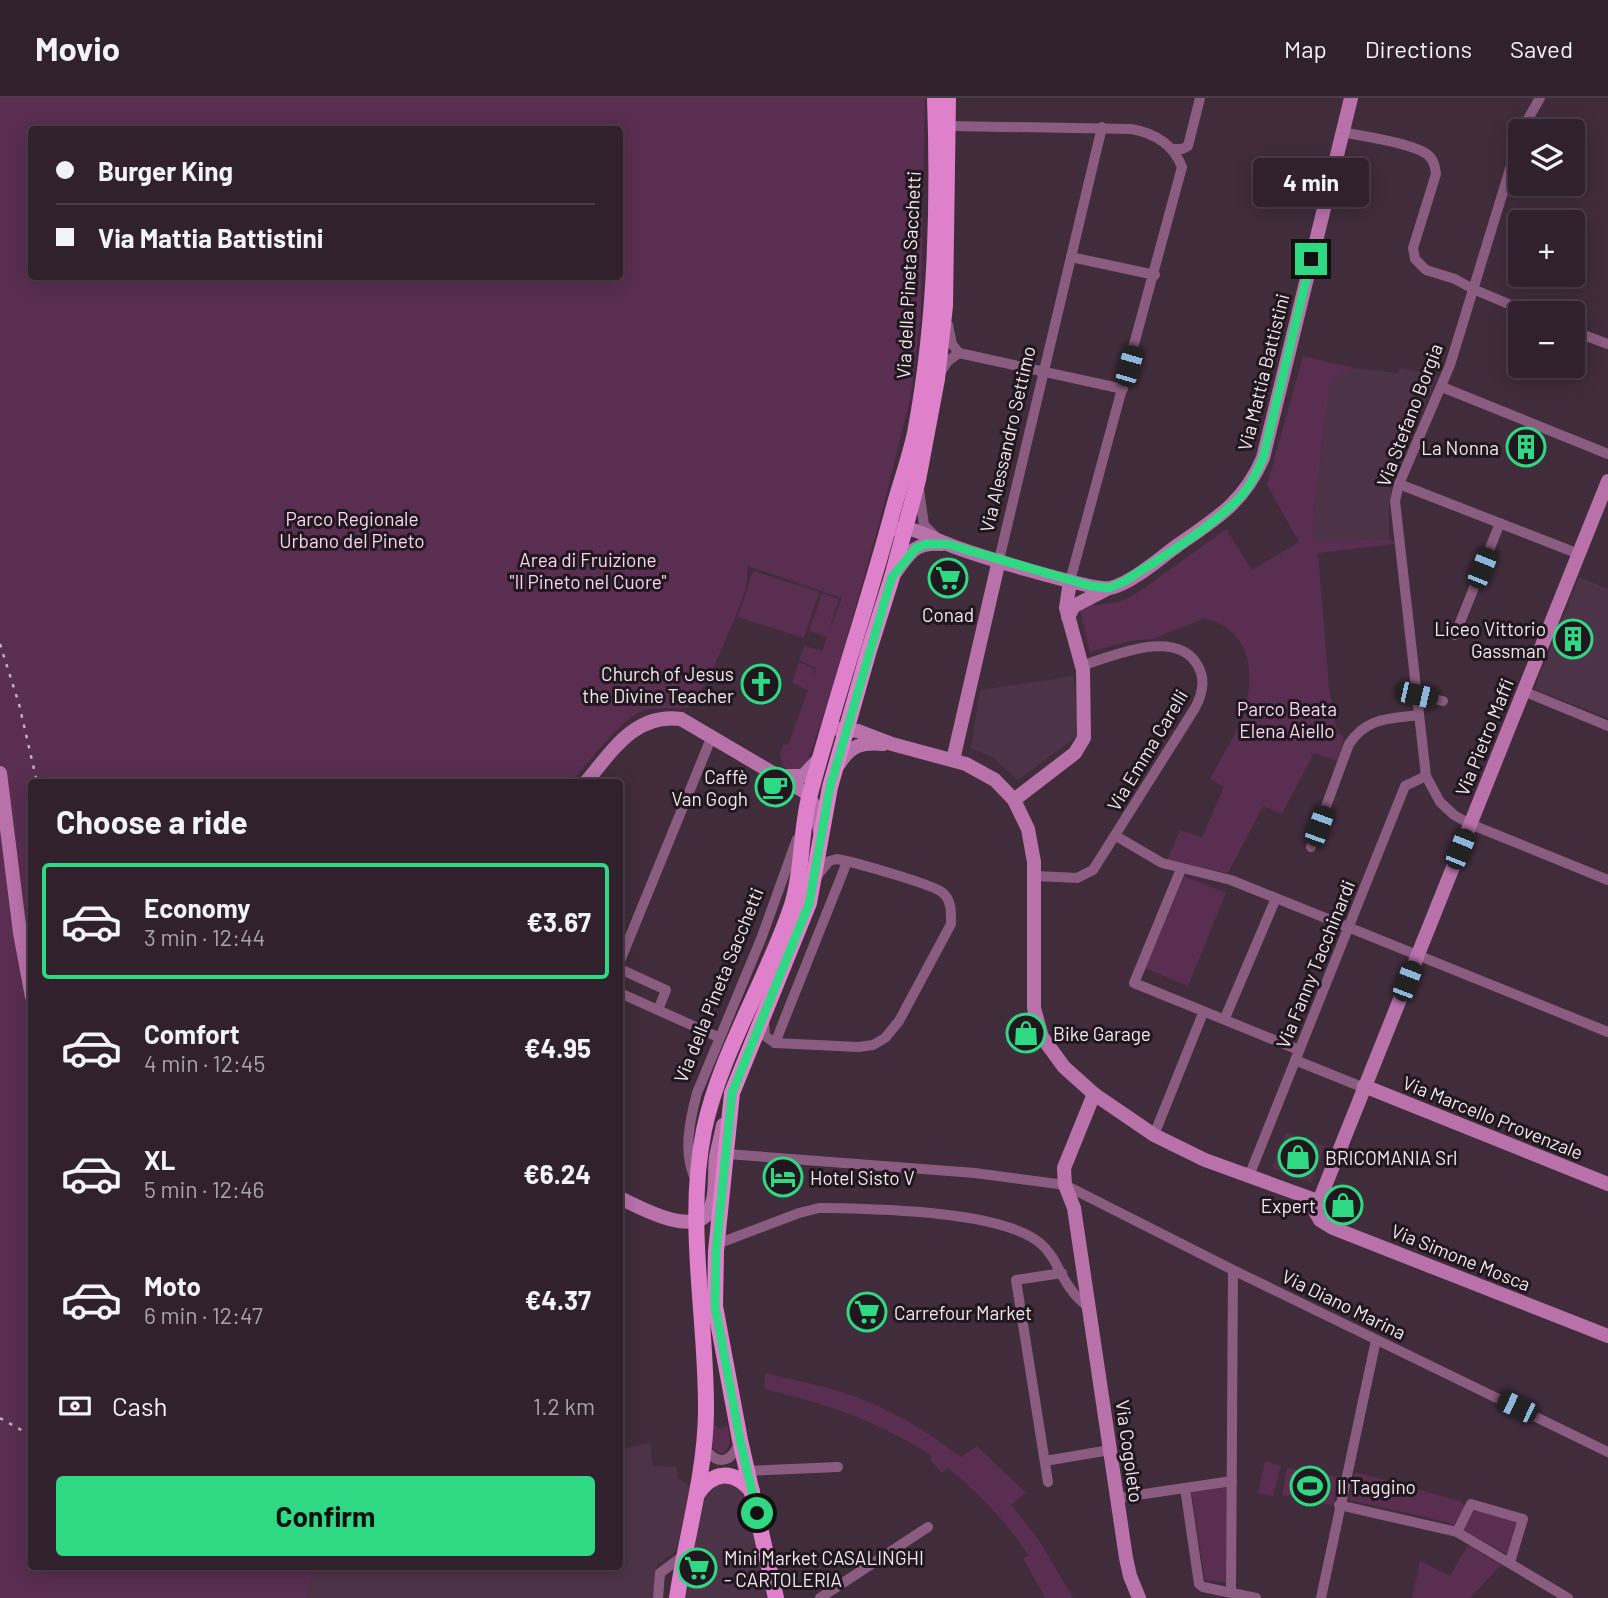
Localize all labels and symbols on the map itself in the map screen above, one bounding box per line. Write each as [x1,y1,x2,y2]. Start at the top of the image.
callout: 4 min [1253,158,1369,206]
street label: Via della Pineta Sacchetti [891,170,925,380]
route end [1295,243,1327,275]
street label: Via Mattia Battistini [1232,291,1294,453]
street label: Via Stefano Borgia [1371,340,1447,490]
car [1114,343,1145,389]
street label: Via Alessandro Settimo [974,344,1040,534]
building icon: La Nonna [1505,426,1547,468]
place label: La Nonna [1421,436,1499,459]
park label: Parco Regionale Urbano del Pineto [279,507,425,552]
car [1465,545,1500,591]
park label: Area di Fruizione "Il Pineto nel Cuore" [509,548,667,593]
supermarket icon: Conad [927,557,969,599]
place label: Conad [922,603,974,626]
place label: Liceo Vittorio Gassman [1434,617,1546,662]
building icon: Liceo Vittorio Gassman [1552,618,1594,660]
place label: Church of Jesus the Divine Teacher [582,662,734,707]
church icon: Church of Jesus the Divine Teacher [740,663,782,705]
street label: Via Pietro Maffi [1450,675,1518,799]
car [1395,680,1440,710]
street label: Via Emma Carelli [1102,685,1192,815]
park label: Parco Beata Elena Aiello [1237,697,1337,742]
place label: Caffè Van Gogh [672,765,748,810]
cafe icon: Caffè Van Gogh [754,766,796,808]
car [1302,803,1337,849]
car [1443,826,1478,872]
street label: Via Fanny Tacchinardi [1271,877,1359,1051]
street label: Via della Pineta Sacchetti [668,884,768,1086]
car [1390,958,1425,1004]
shop icon: Bike Garage [1005,1012,1047,1054]
place label: Bike Garage [1053,1022,1151,1045]
street label: Via Marcello Provenzale [1400,1070,1586,1164]
shop icon: BRICOMANIA Srl [1277,1136,1319,1178]
place label: BRICOMANIA Srl [1325,1146,1457,1169]
hotel icon: Hotel Sisto V [762,1156,804,1198]
place label: Hotel Sisto V [810,1166,915,1189]
shop icon: Expert [1322,1184,1364,1226]
place label: Expert [1261,1194,1316,1217]
street label: Via Simone Mosca [1388,1219,1534,1295]
street label: Via Diano Marina [1278,1264,1410,1344]
supermarket icon: Carrefour Market [846,1291,888,1333]
place label: Carrefour Market [894,1301,1032,1324]
car [1494,1388,1541,1426]
street label: Via Cogoleto [1111,1398,1149,1504]
sports icon: Il Taggino [1289,1465,1331,1507]
place label: Il Taggino [1337,1475,1416,1498]
route start [741,1497,773,1529]
place label: Mini Market CASALINGHI - CARTOLERIA [724,1546,924,1591]
supermarket icon: Mini Market CASALINGHI - CARTOLERIA [676,1547,718,1589]

